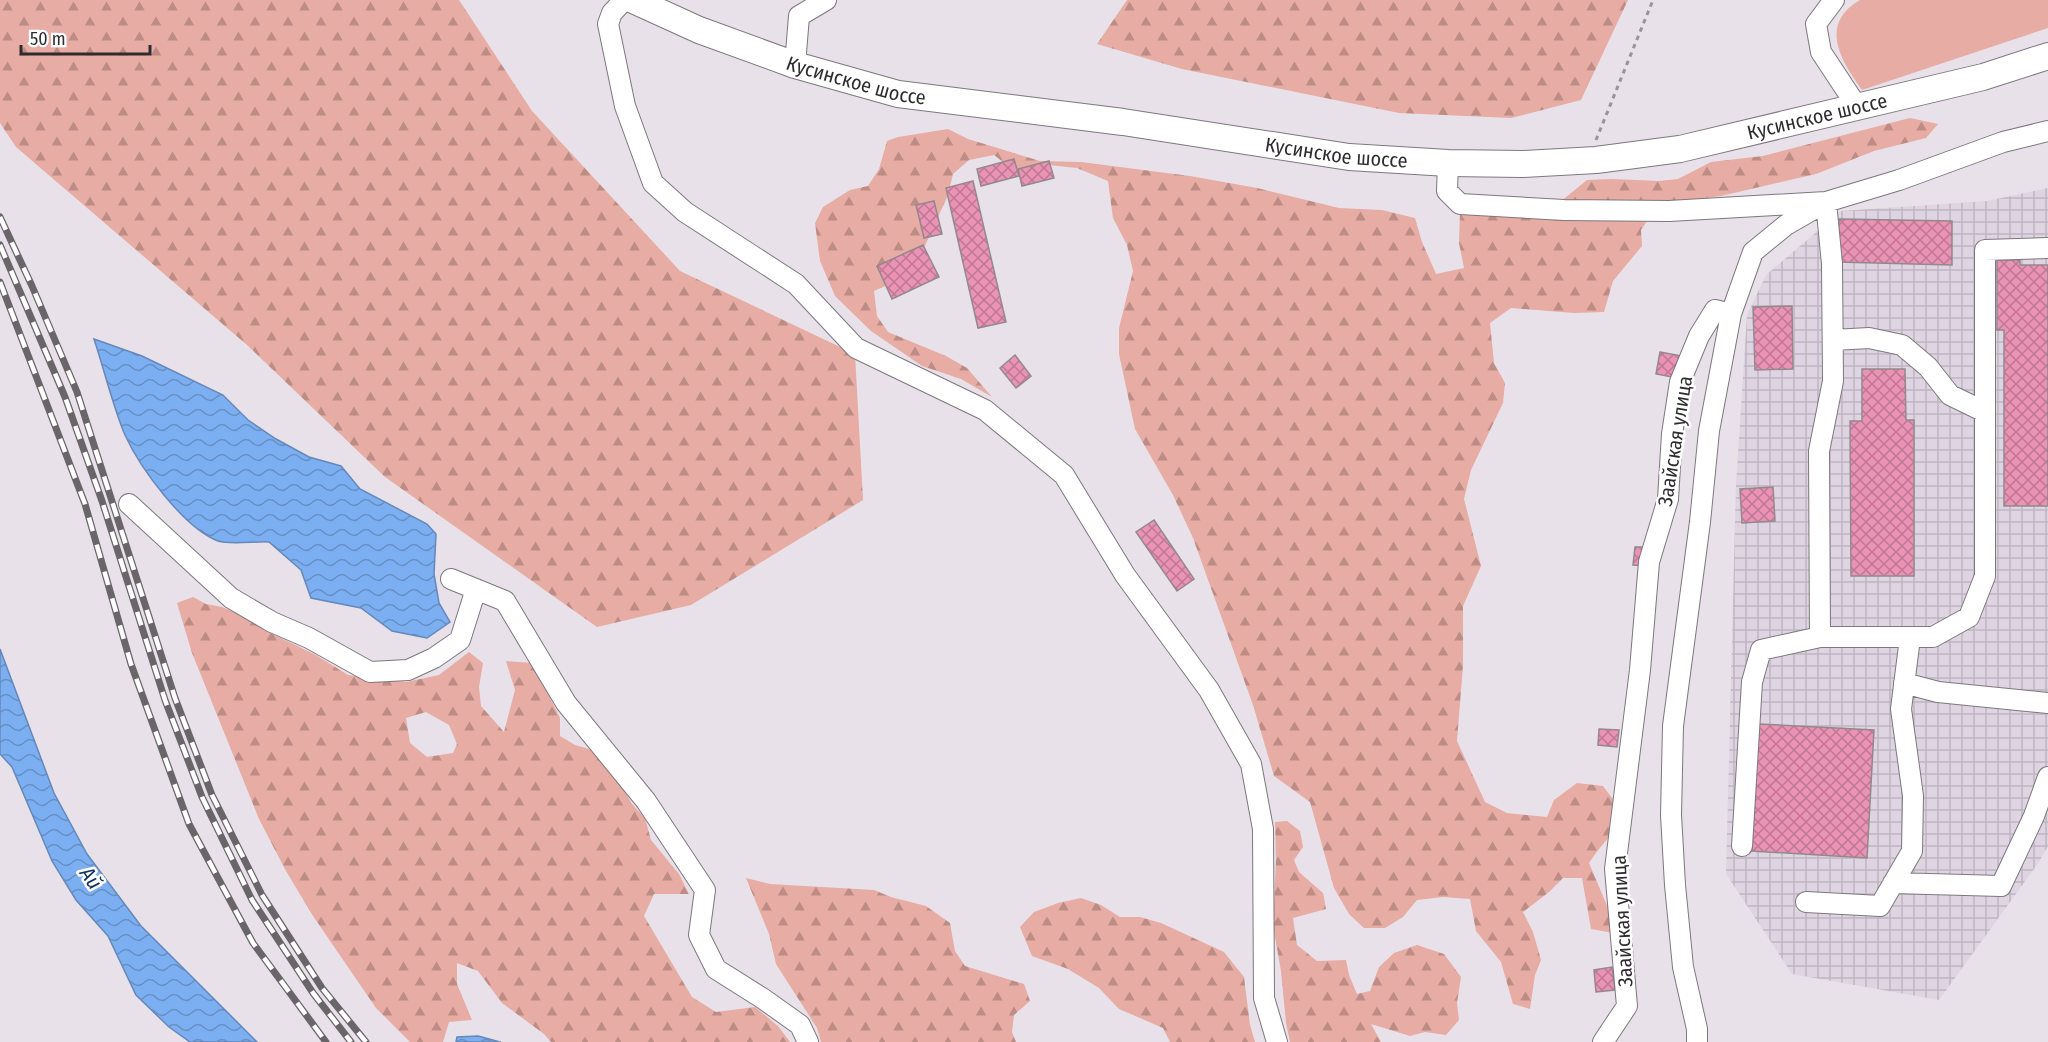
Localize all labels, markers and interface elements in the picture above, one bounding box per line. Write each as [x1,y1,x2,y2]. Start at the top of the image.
scale bar [21,18,150,56]
text: 50 m [30,28,66,50]
street label: Кусинское шоссе [783,51,927,109]
street label: Кусинское шоссе [1745,88,1890,145]
street label: Кусинское шоссе [1263,132,1408,173]
street label: Заайская улица [1653,374,1697,508]
street label: Заайская улица [1607,855,1637,987]
water label: Ай [73,861,108,894]

